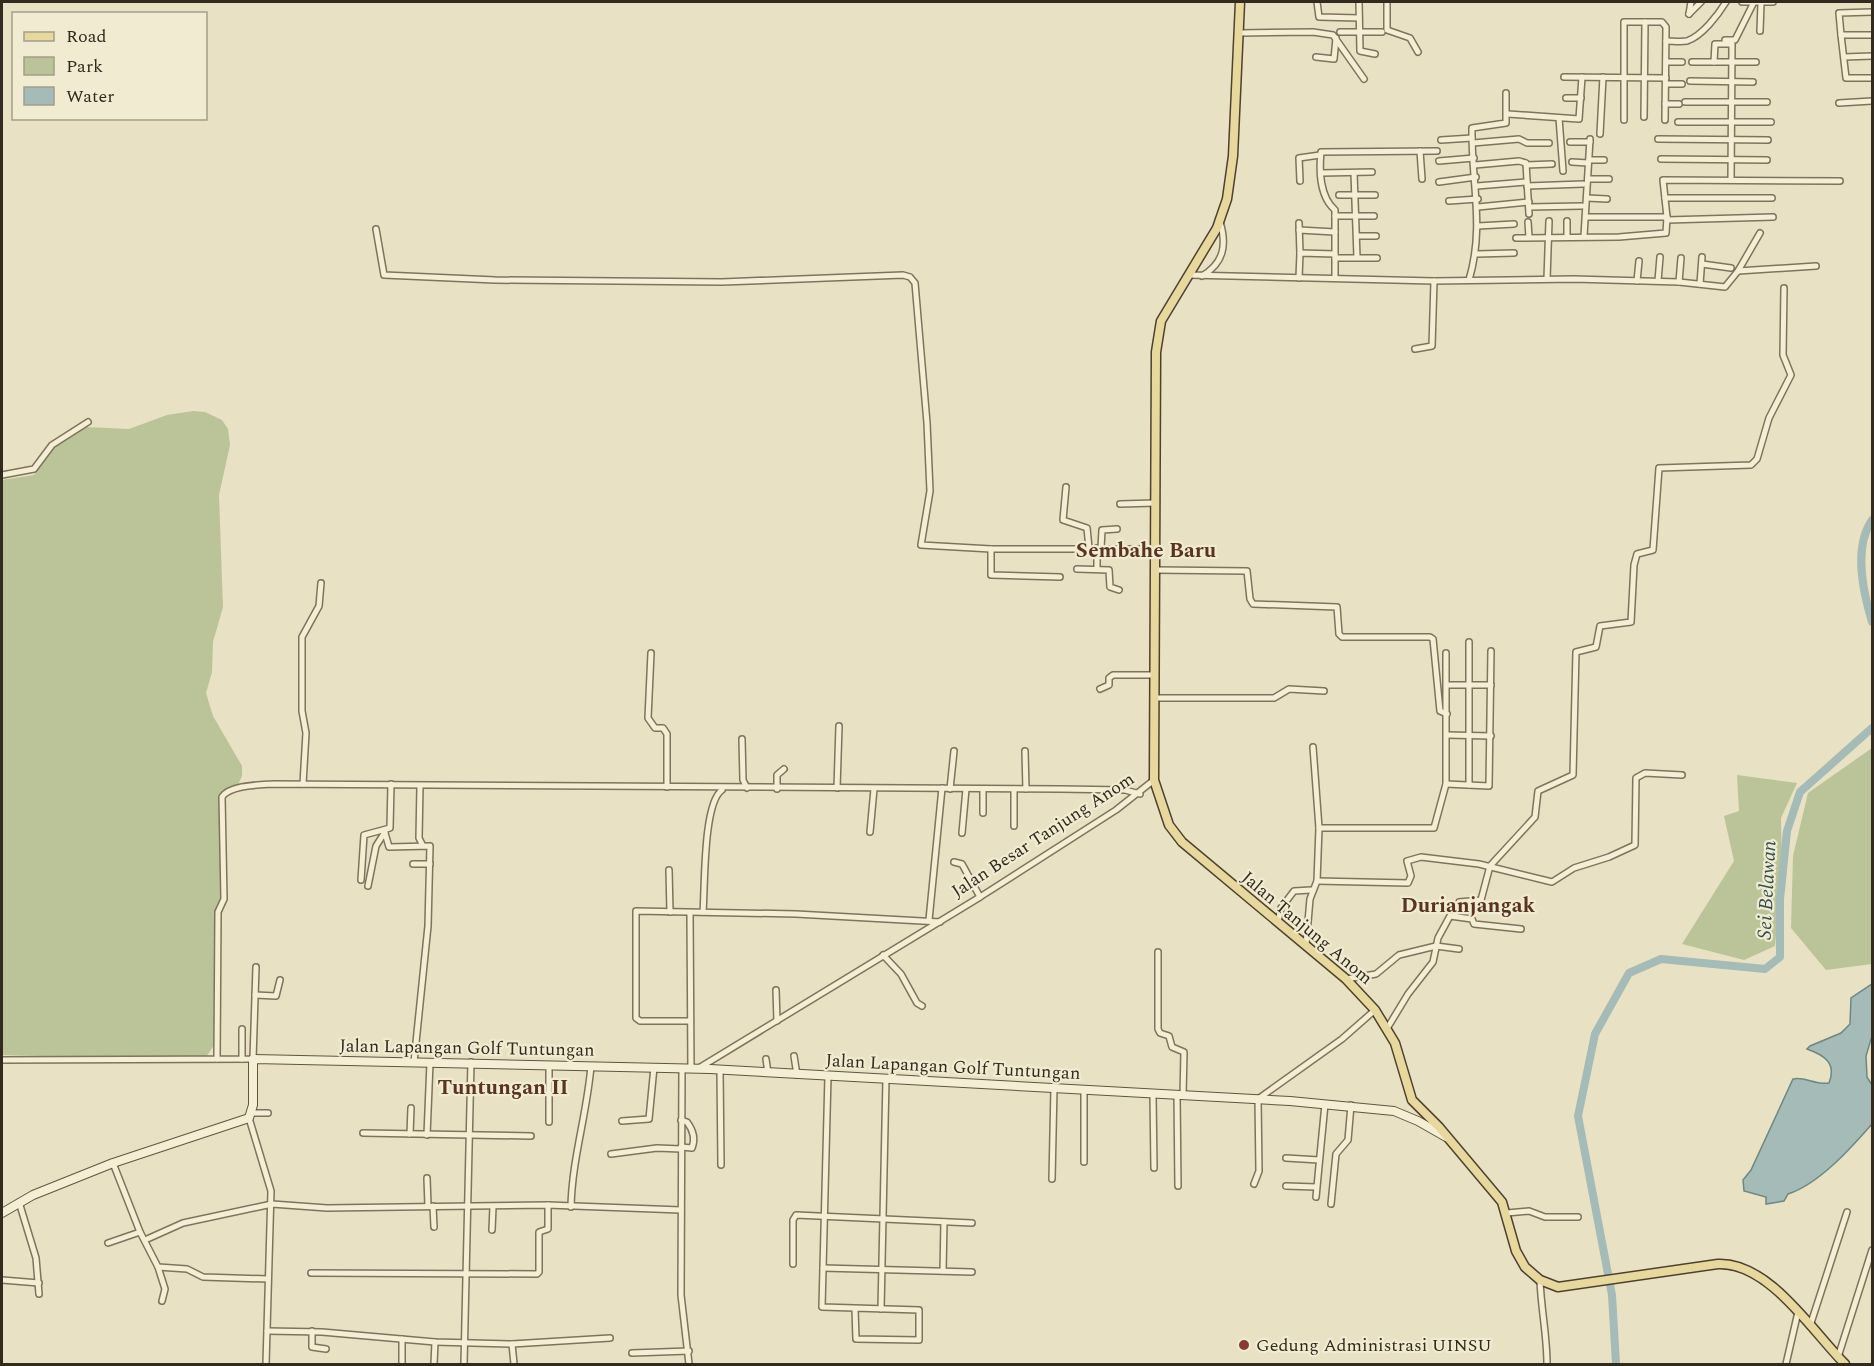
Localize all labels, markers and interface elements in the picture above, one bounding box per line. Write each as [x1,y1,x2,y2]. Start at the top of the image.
legend [12,12,207,120]
text: Road [66,23,107,50]
text: Park [66,53,103,80]
text: Water [66,83,114,110]
district label: Sembahe Baru [1076,535,1217,567]
street label: Jalan Besar Tanjung Anom [946,766,1140,904]
water label: Sei Belawan [1749,839,1785,940]
street label: Jalan Tanjung Anom [1235,865,1379,991]
district label: Durianjangak [1401,890,1535,922]
street label: Jalan Lapangan Golf Tuntungan [339,1032,595,1064]
street label: Jalan Lapangan Golf Tuntungan [825,1047,1081,1087]
district label: Tuntungan II [437,1072,569,1104]
place label: Gedung Administrasi UINSU [1256,1332,1492,1359]
marker: Gedung Administrasi UINSU [1237,1338,1251,1352]

